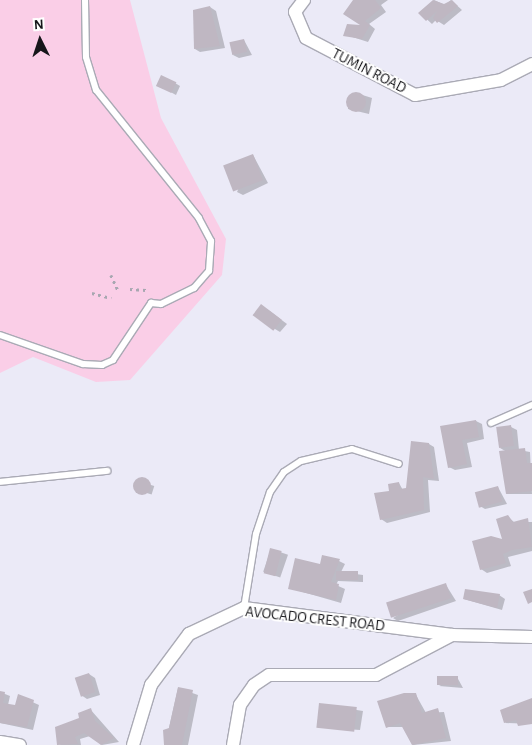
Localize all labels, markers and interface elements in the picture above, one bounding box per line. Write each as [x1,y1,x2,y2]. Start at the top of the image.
north arrow [15,15,65,65]
text: N [34,18,44,32]
street label: TUMIN ROAD [329,45,409,97]
street label: AVOCADO CREST ROAD [244,603,386,635]

